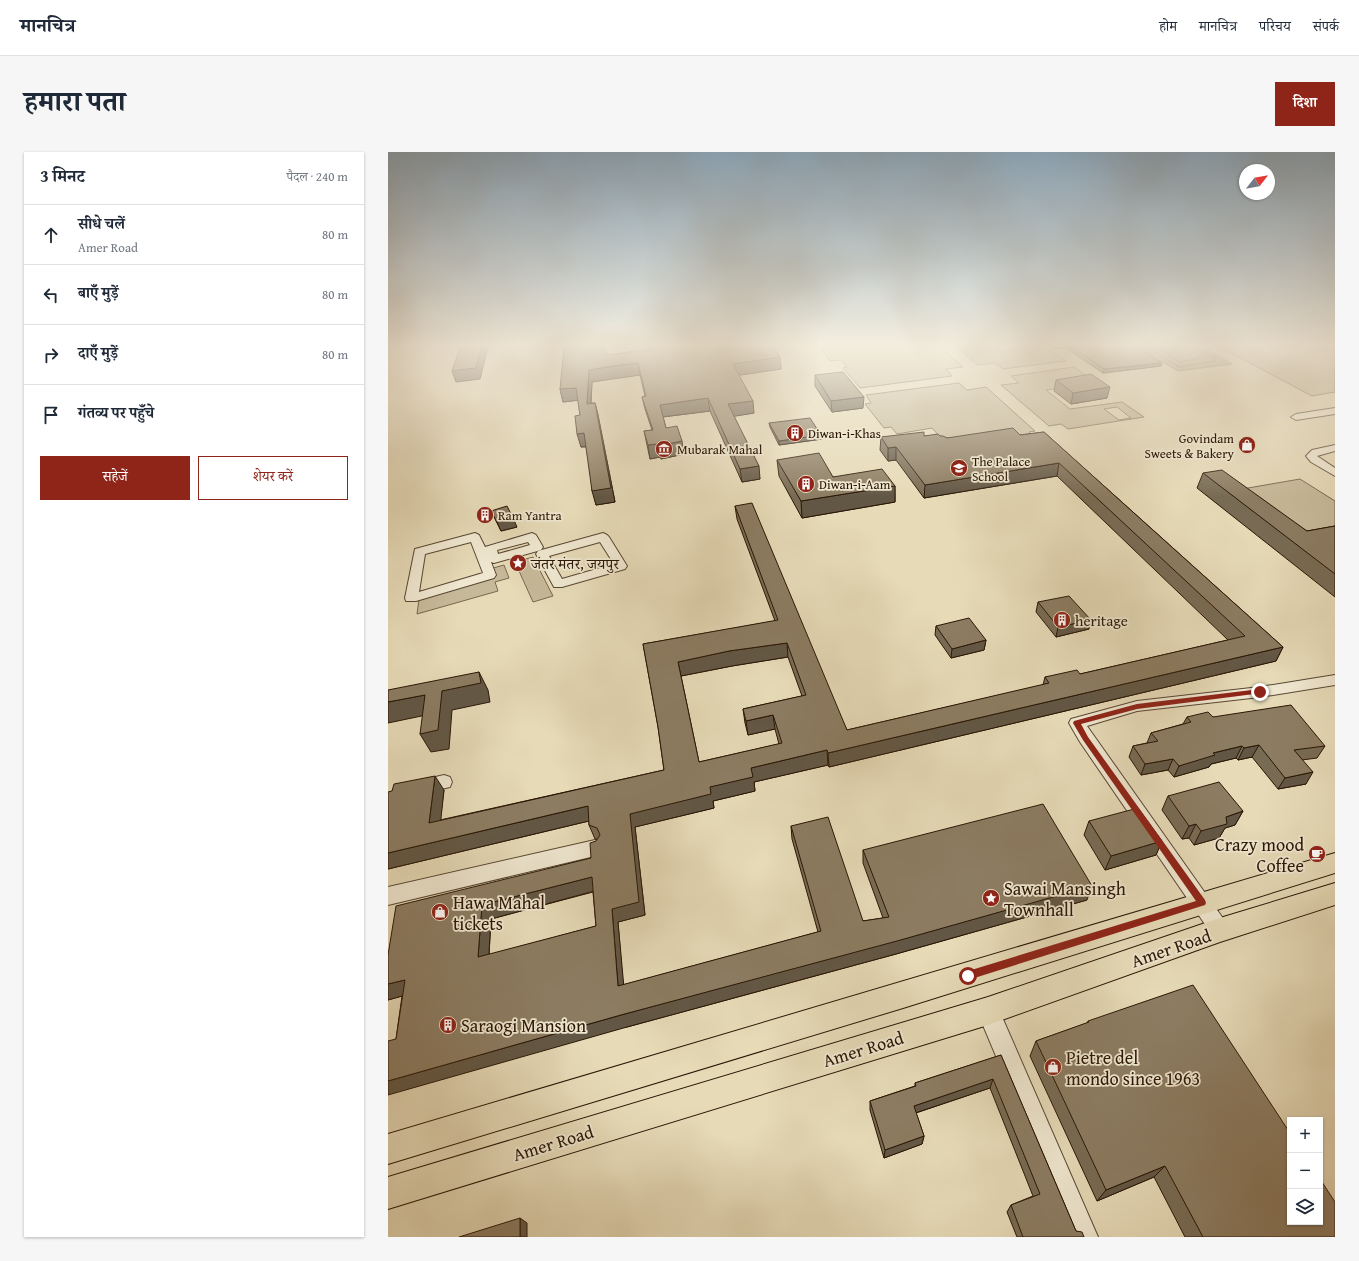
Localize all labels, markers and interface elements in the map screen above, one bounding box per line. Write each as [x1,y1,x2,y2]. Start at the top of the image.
text: मानचित्र [20,11,75,39]
text: होम [1159,16,1177,36]
text: मानचित्र [1199,16,1237,36]
text: परिचय [1259,16,1291,36]
text: संपर्क [1313,16,1339,36]
text: हमारा पता [24,80,125,121]
button: दिशा [1275,82,1335,126]
text: 3 मिनट [40,163,85,188]
north arrow [1239,164,1275,200]
text: पैदल · 240 m [287,167,348,186]
text: सीधे चलें [78,213,125,234]
icon: ahead [40,224,62,246]
text: 80 m [322,225,348,244]
text: Amer Road [78,238,138,257]
text: बाएँ मुड़ें [78,282,119,303]
icon: left [40,284,62,306]
text: 80 m [322,285,348,304]
text: दाएँ मुड़ें [78,342,118,363]
icon: right [40,344,62,366]
text: 80 m [322,345,348,364]
text: गंतव्य पर पहुँचे [78,402,154,423]
icon: arrive [40,404,62,426]
building icon: Diwan-i-Khas [785,423,805,443]
place label: Diwan-i-Khas [808,424,881,443]
place label: Govindam Sweets & Bakery [1144,429,1235,463]
shop icon: Govindam Sweets & Bakery [1237,435,1257,455]
museum icon: Mubarak Mahal [654,439,674,459]
place label: Mubarak Mahal [677,440,763,459]
place label: The Palace School [972,452,1030,486]
button: सहेजें [40,456,190,500]
button: शेयर करें [198,456,348,500]
school or university icon: The Palace School [949,458,969,478]
building icon: Diwan-i-Aam [796,474,816,494]
place label: Diwan-i-Aam [819,475,891,494]
building icon: Ram Yantra [475,505,495,525]
place label: Ram Yantra [498,506,562,525]
place icon: जंतर मंतर, जयपुर [508,553,528,573]
place label: जंतर मंतर, जयपुर [530,553,620,574]
building icon: heritage [1052,610,1072,630]
place label: heritage [1075,610,1128,631]
route end [1251,683,1269,701]
place label: Crazy mood Coffee [1215,831,1304,879]
cafe icon: Crazy mood Coffee [1307,844,1327,864]
place label: Sawai Mansingh Townhall [1004,875,1126,923]
place icon: Sawai Mansingh Townhall [981,888,1001,908]
place label: Hawa Mahal tickets [453,889,545,937]
shop icon: Hawa Mahal tickets [430,902,450,922]
street label: Amer Road [1127,922,1215,974]
route start [959,967,977,985]
place label: Saraogi Mansion [461,1012,586,1039]
building icon: Saraogi Mansion [438,1015,458,1035]
street label: Amer Road [819,1024,907,1074]
place label: Pietre del mondo since 1963 [1066,1044,1200,1092]
shop icon: Pietre del mondo since 1963 [1043,1057,1063,1077]
map controls [1287,1117,1323,1225]
button: + [1287,1117,1323,1153]
street label: Amer Road [509,1118,597,1168]
button: − [1287,1153,1323,1189]
button: layers [1287,1189,1323,1225]

